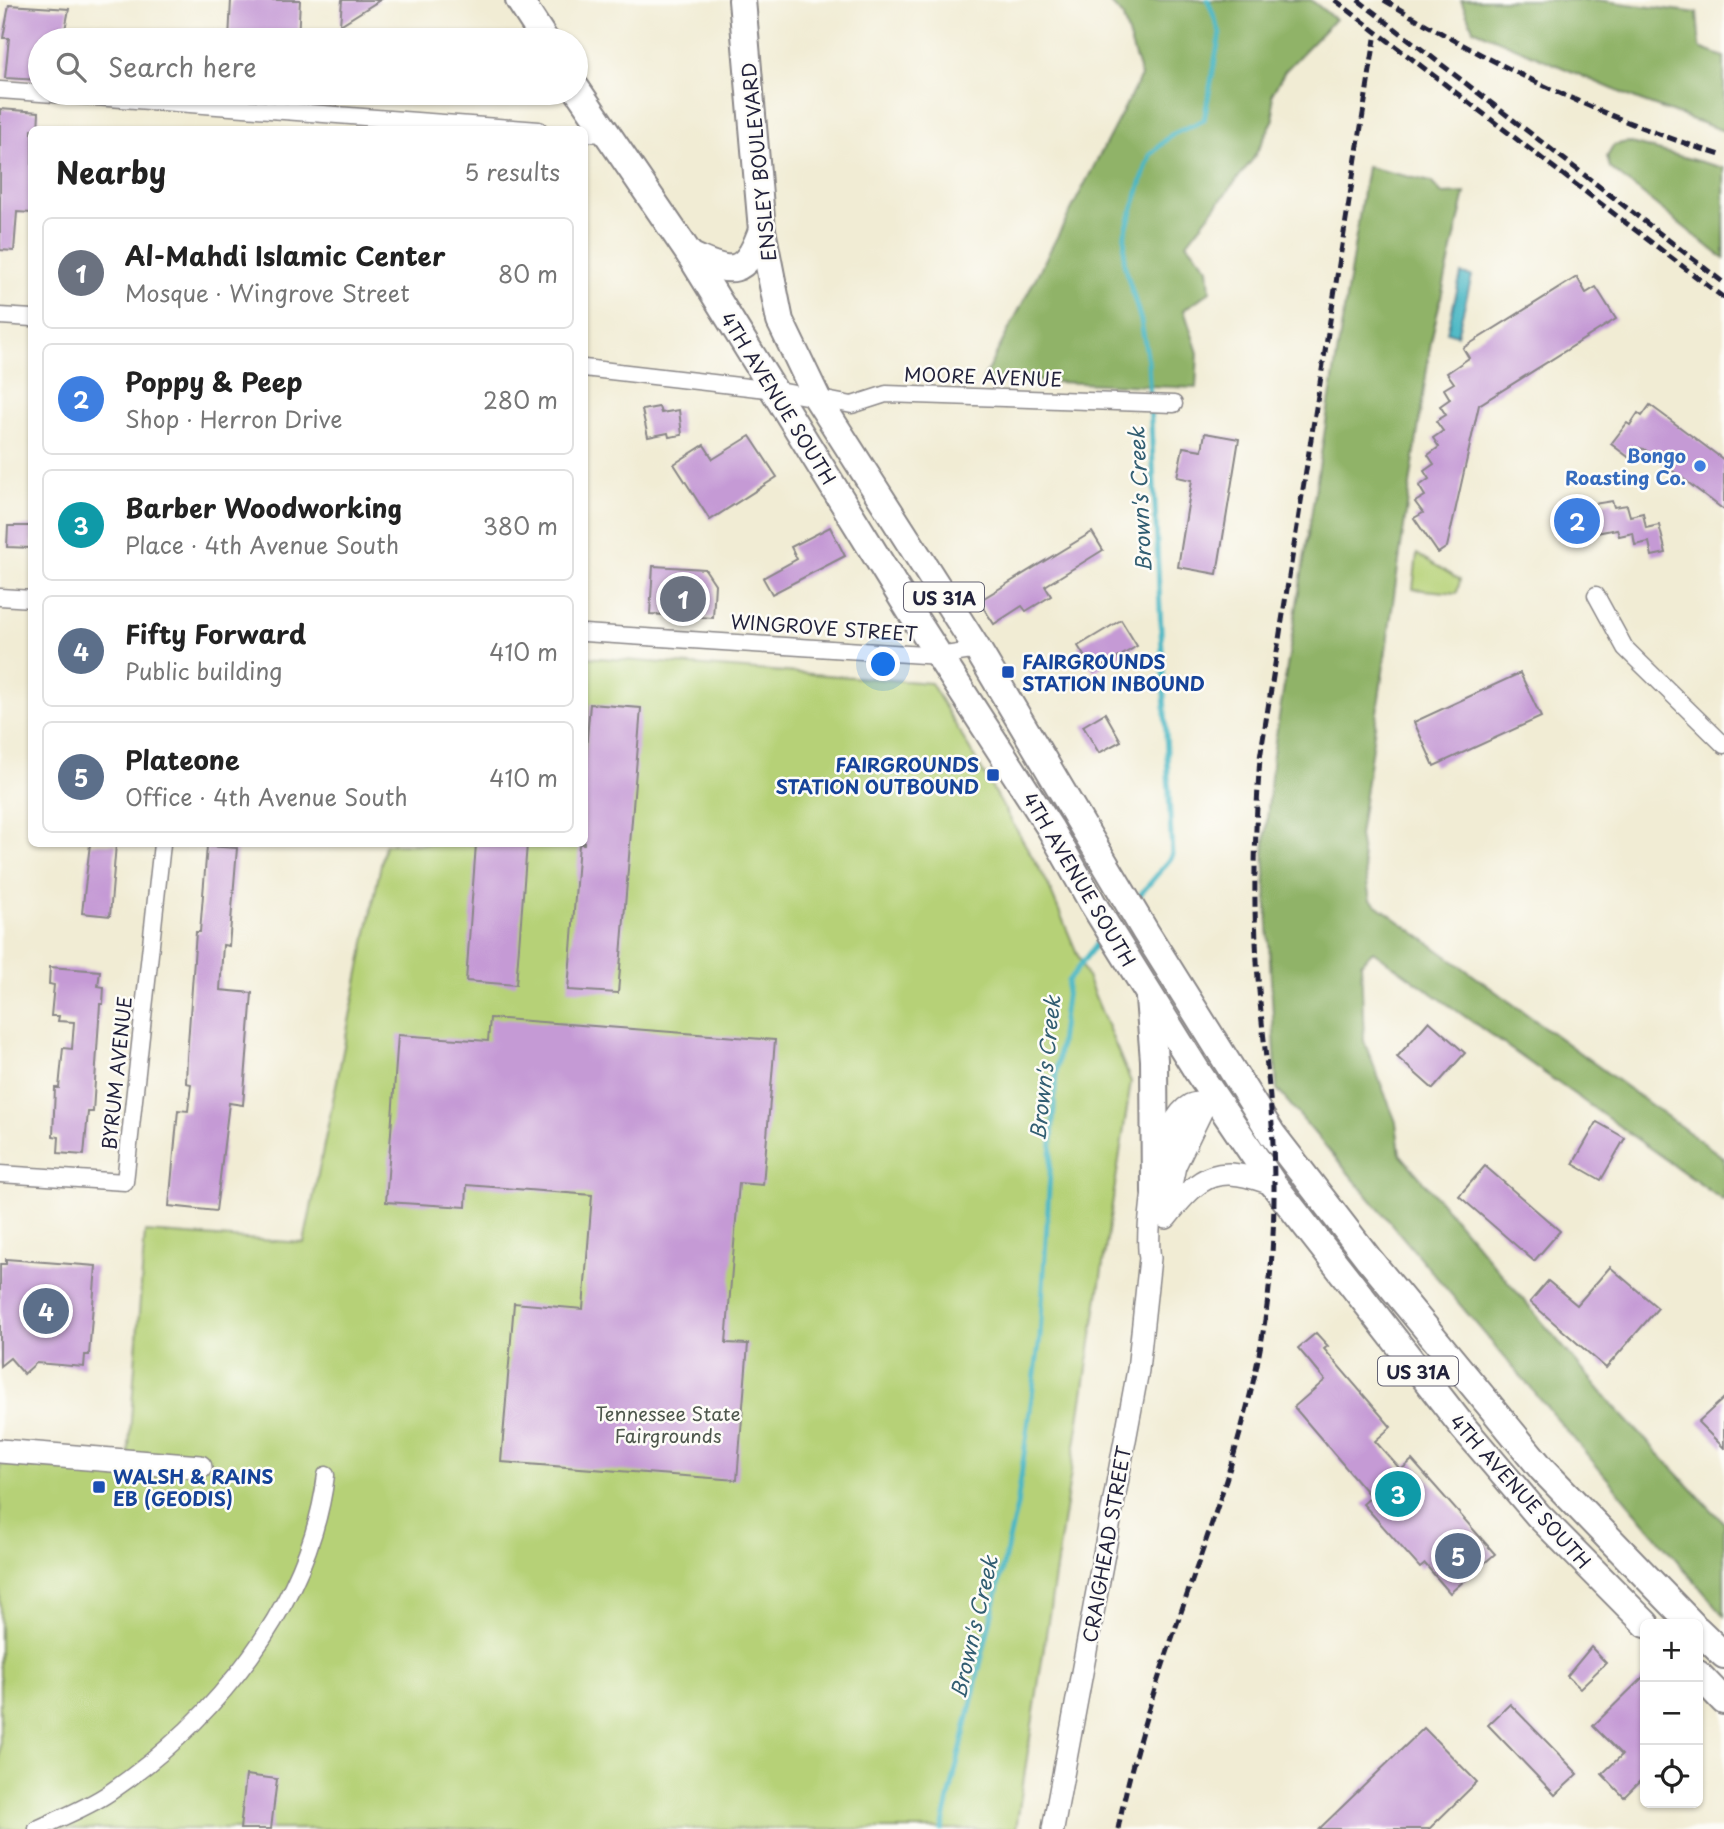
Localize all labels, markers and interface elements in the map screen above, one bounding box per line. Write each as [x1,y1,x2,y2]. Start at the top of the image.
search box [28,28,588,105]
text: Search here [108,47,257,86]
icon: search [52,48,90,86]
street label: ENSLEY BOULEVARD [734,61,782,263]
text: Nearby [56,149,166,194]
text: 5 results [464,154,560,189]
text: Al-Mahdi Islamic Center [125,236,445,275]
text: 1 [76,256,87,291]
text: 80 m [498,256,558,291]
text: Mosque · Wingrove Street [125,275,410,310]
street label: 4TH AVENUE SOUTH [714,306,844,490]
street label: MOORE AVENUE [903,359,1063,393]
text: Poppy & Peep [125,362,303,401]
text: 2 [73,382,89,417]
text: 280 m [483,382,558,417]
text: Shop · Herron Drive [125,401,342,436]
water label: Brown's Creek [1119,425,1159,574]
place label: Bongo Roasting Co. [1565,441,1686,491]
marker: Bongo Roasting Co. [1692,458,1708,474]
text: Barber Woodworking [125,488,402,527]
pin: 2 [1554,495,1600,547]
text: 3 [73,508,89,543]
text: 380 m [483,508,558,543]
text: Place · 4th Avenue South [125,527,399,562]
pin: 1 [660,573,706,625]
road number: US 31A [904,582,984,612]
street label: WINGROVE STREET [730,606,918,648]
text: Fifty Forward [125,614,306,653]
text: 4 [73,634,89,669]
text: 410 m [489,634,558,669]
your location [866,647,900,681]
place label: FAIRGROUNDS STATION INBOUND [1022,647,1205,697]
text: Public building [125,653,282,688]
marker: FAIRGROUNDS STATION INBOUND [1000,664,1016,680]
text: Plateone [125,740,240,779]
place label: FAIRGROUNDS STATION OUTBOUND [775,750,979,800]
text: 5 [74,760,88,795]
text: 410 m [489,760,558,795]
marker: FAIRGROUNDS STATION OUTBOUND [985,767,1001,783]
text: Office · 4th Avenue South [125,779,408,814]
street label: 4TH AVENUE SOUTH [1017,787,1143,971]
water label: Brown's Creek [1020,993,1068,1142]
street label: BYRUM AVENUE [94,995,138,1151]
pin: 4 [23,1285,69,1337]
road number: US 31A [1378,1356,1458,1386]
park label: Tennessee State Fairgrounds [595,1399,741,1449]
street label: 4TH AVENUE SOUTH [1444,1408,1598,1574]
street label: CRAIGHEAD STREET [1075,1444,1137,1644]
place label: WALSH & RAINS EB (GEODIS) [113,1462,274,1512]
pin: 3 [1375,1468,1421,1520]
marker: WALSH & RAINS EB (GEODIS) [91,1479,107,1495]
pin: 5 [1435,1530,1481,1582]
water label: Brown's Creek [941,1551,1005,1702]
map controls [1640,1619,1703,1808]
button: + [1640,1619,1703,1682]
button: − [1640,1682,1703,1745]
button: locate [1640,1745,1703,1808]

